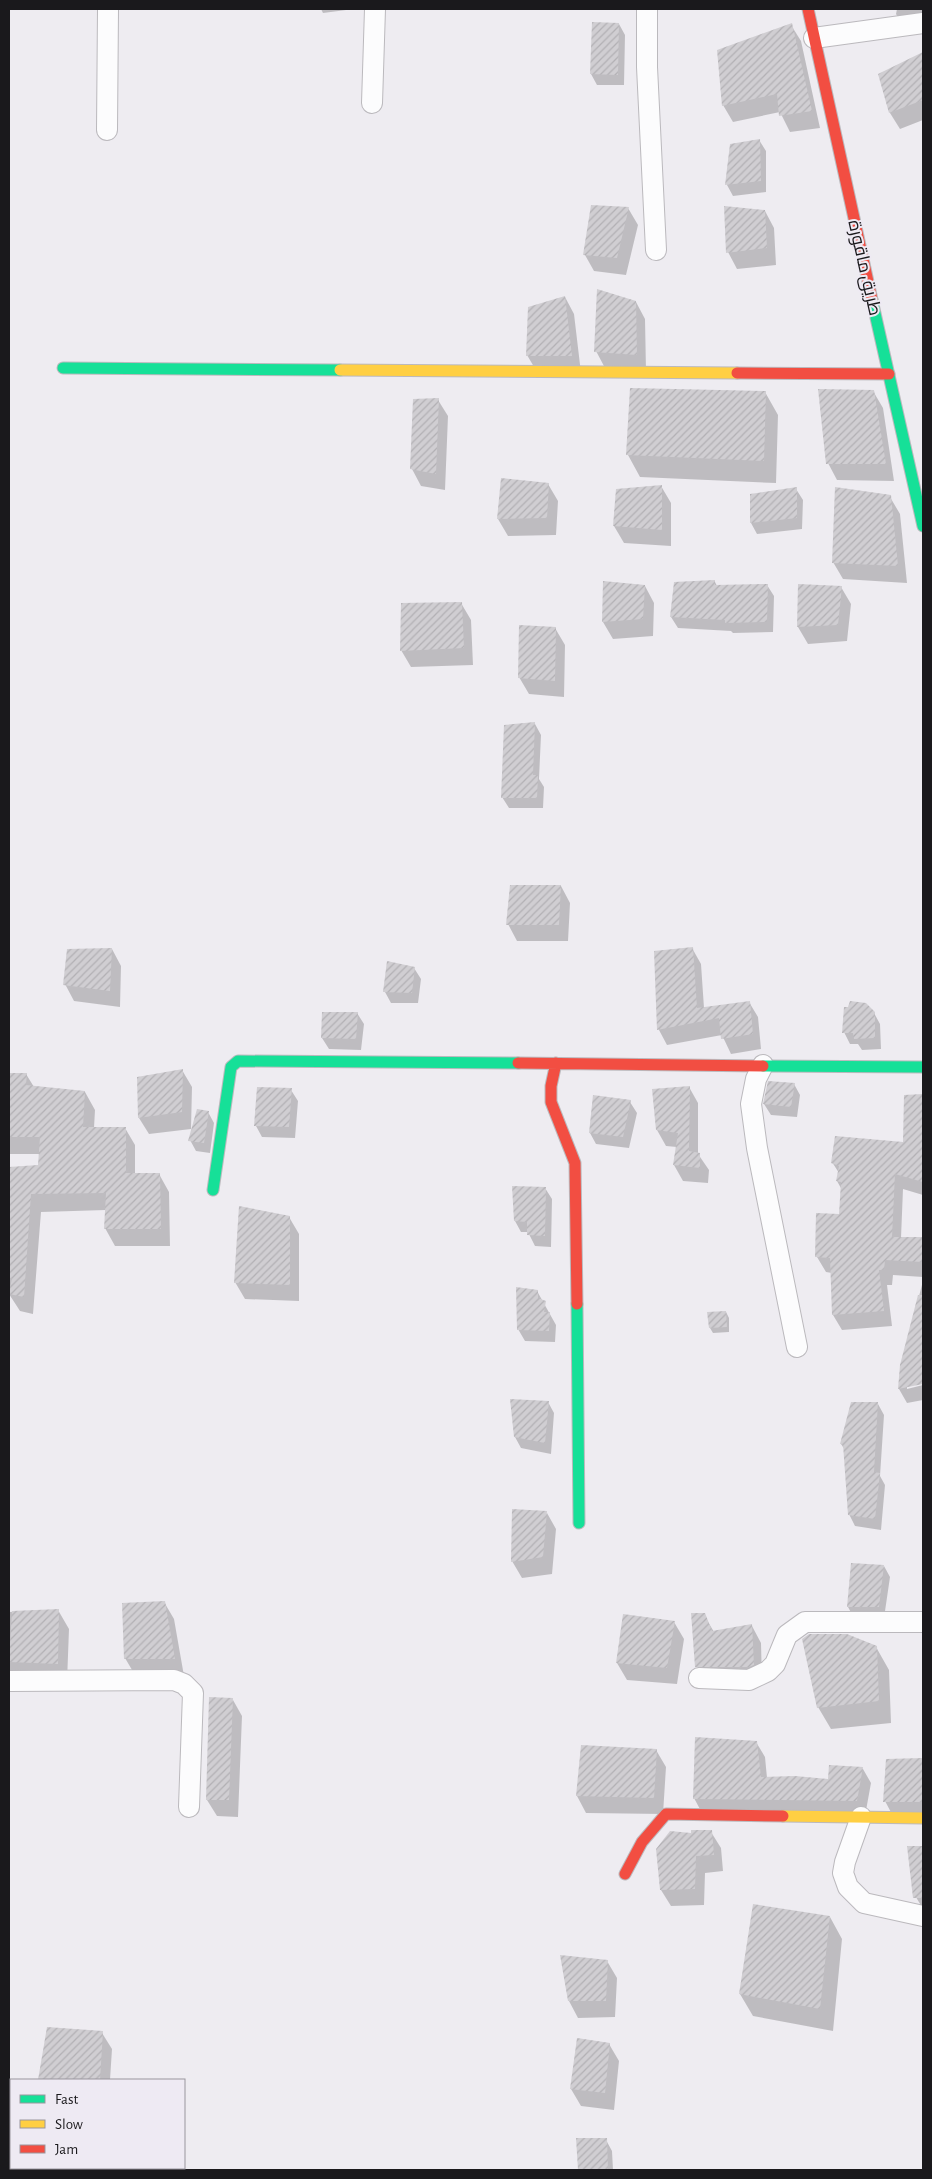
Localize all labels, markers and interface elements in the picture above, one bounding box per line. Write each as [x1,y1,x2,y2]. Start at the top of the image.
street label: طريق ماقورة [842,218,884,318]
legend [10,2079,185,2169]
text: Fast [55,2092,79,2107]
text: Slow [55,2117,83,2132]
text: Jam [55,2142,78,2157]

